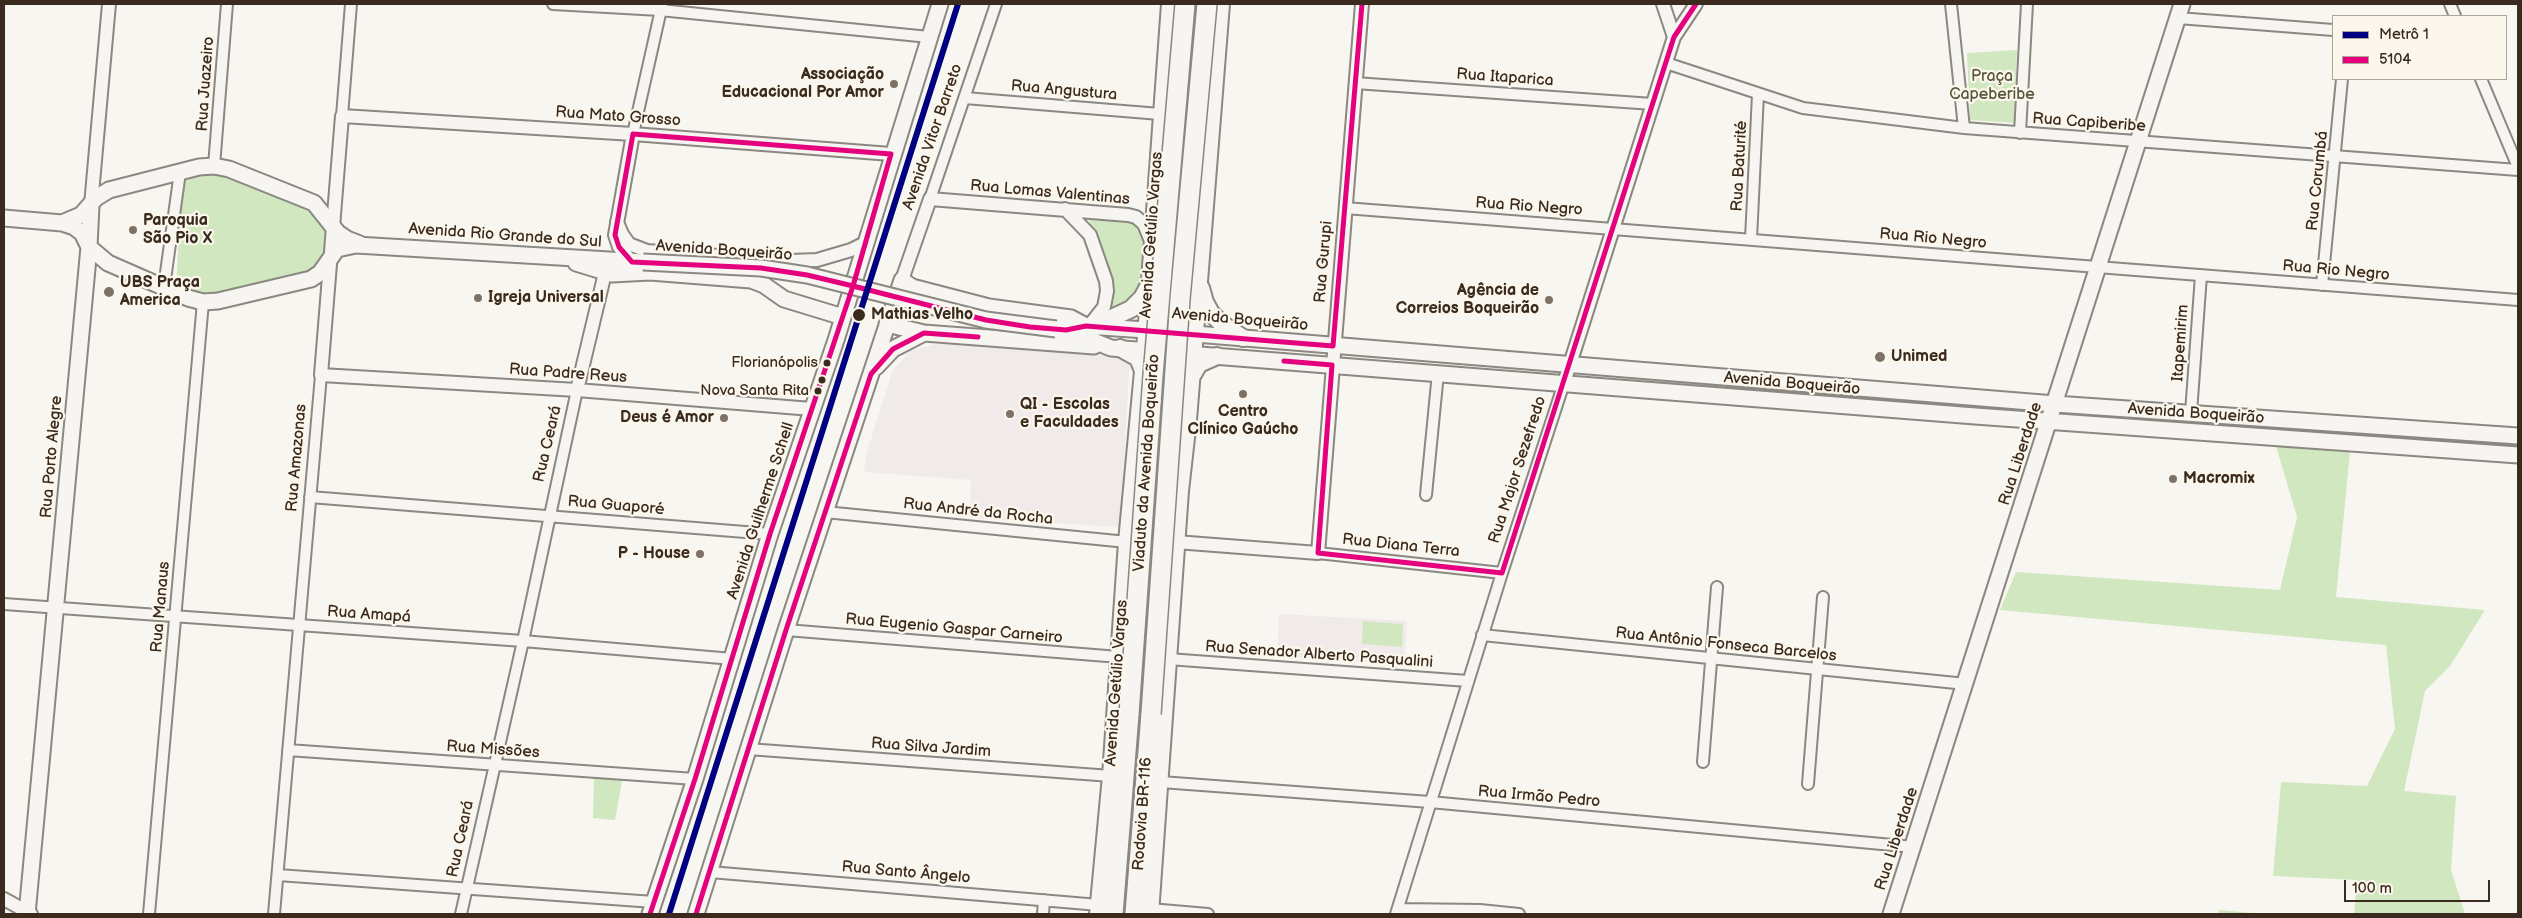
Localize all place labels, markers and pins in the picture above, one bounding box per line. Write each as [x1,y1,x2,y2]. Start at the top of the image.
place label: Associação Educacional Por Amor [722,65,884,103]
marker: Associação Educacional Por Amor [888,78,900,90]
place label: Paroquia São Pio X [143,211,212,249]
marker: Paroquia São Pio X [127,224,139,236]
place label: UBS Praça America [120,273,200,311]
place label: Agência de Correios Boqueirão [1396,281,1539,319]
marker: UBS Praça America [102,285,116,299]
place label: Igreja Universal [488,288,604,308]
marker: Igreja Universal [472,292,484,304]
marker: Agência de Correios Boqueirão [1543,294,1555,306]
place label: Mathias Velho [871,305,973,325]
marker: Mathias Velho [851,307,867,323]
place label: Unimed [1891,347,1947,367]
marker: Unimed [1873,350,1887,364]
place label: Florianópolis [731,354,818,372]
marker: Florianópolis [822,358,832,368]
unlabelled marker [817,375,827,385]
place label: Nova Santa Rita [700,382,809,400]
marker: Nova Santa Rita [813,386,823,396]
marker: Centro Clínico Gaúcho [1237,388,1249,400]
place label: QI - Escolas e Faculdades [1020,395,1119,433]
place label: Centro Clínico Gaúcho [1188,402,1298,440]
place label: Deus é Amor [620,408,714,428]
marker: QI - Escolas e Faculdades [1004,408,1016,420]
marker: Deus é Amor [718,412,730,424]
place label: Macromix [2183,469,2254,489]
marker: Macromix [2167,473,2179,485]
place label: P - House [618,544,690,564]
marker: P - House [694,548,706,560]

